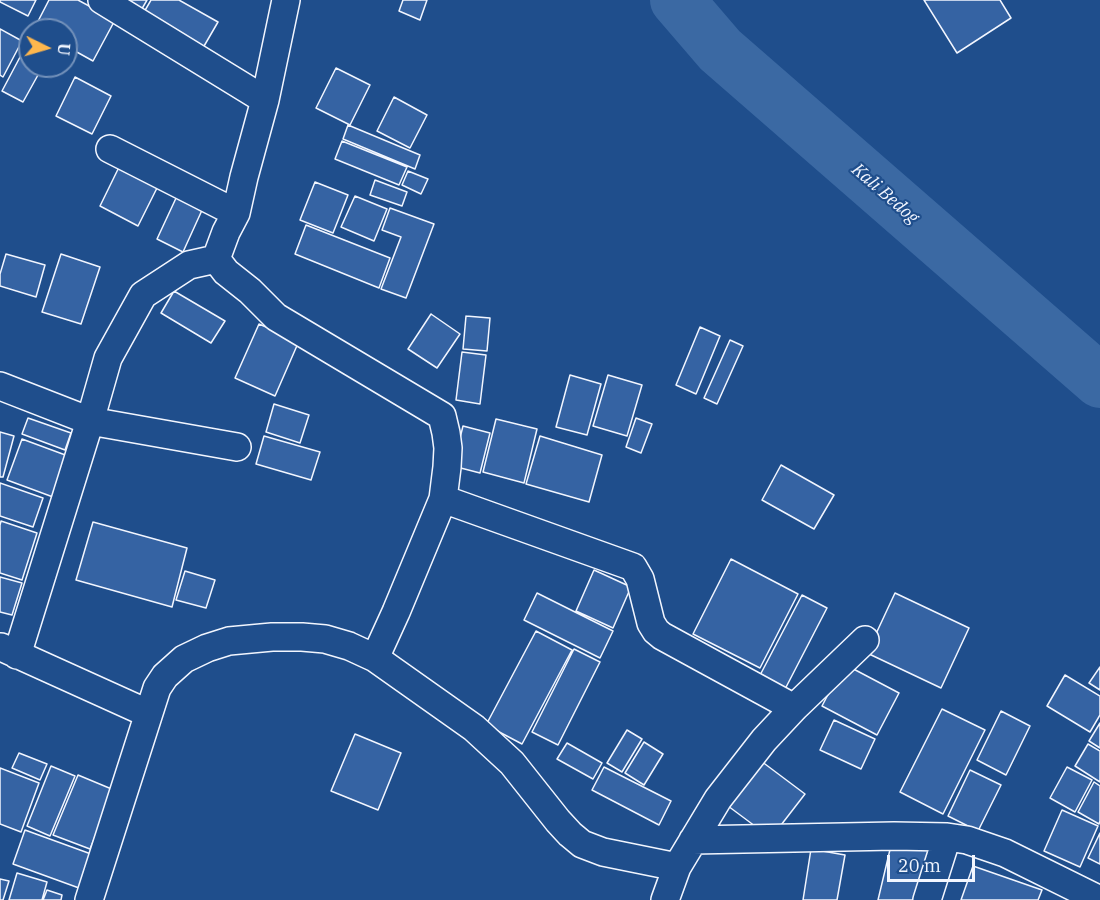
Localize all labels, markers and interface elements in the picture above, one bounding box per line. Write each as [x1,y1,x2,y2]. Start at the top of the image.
north arrow [18,18,78,78]
text: U [53,42,74,56]
water label: Kali Bedog [847,159,923,229]
scale bar [890,843,978,881]
text: 20 m [898,854,941,877]

